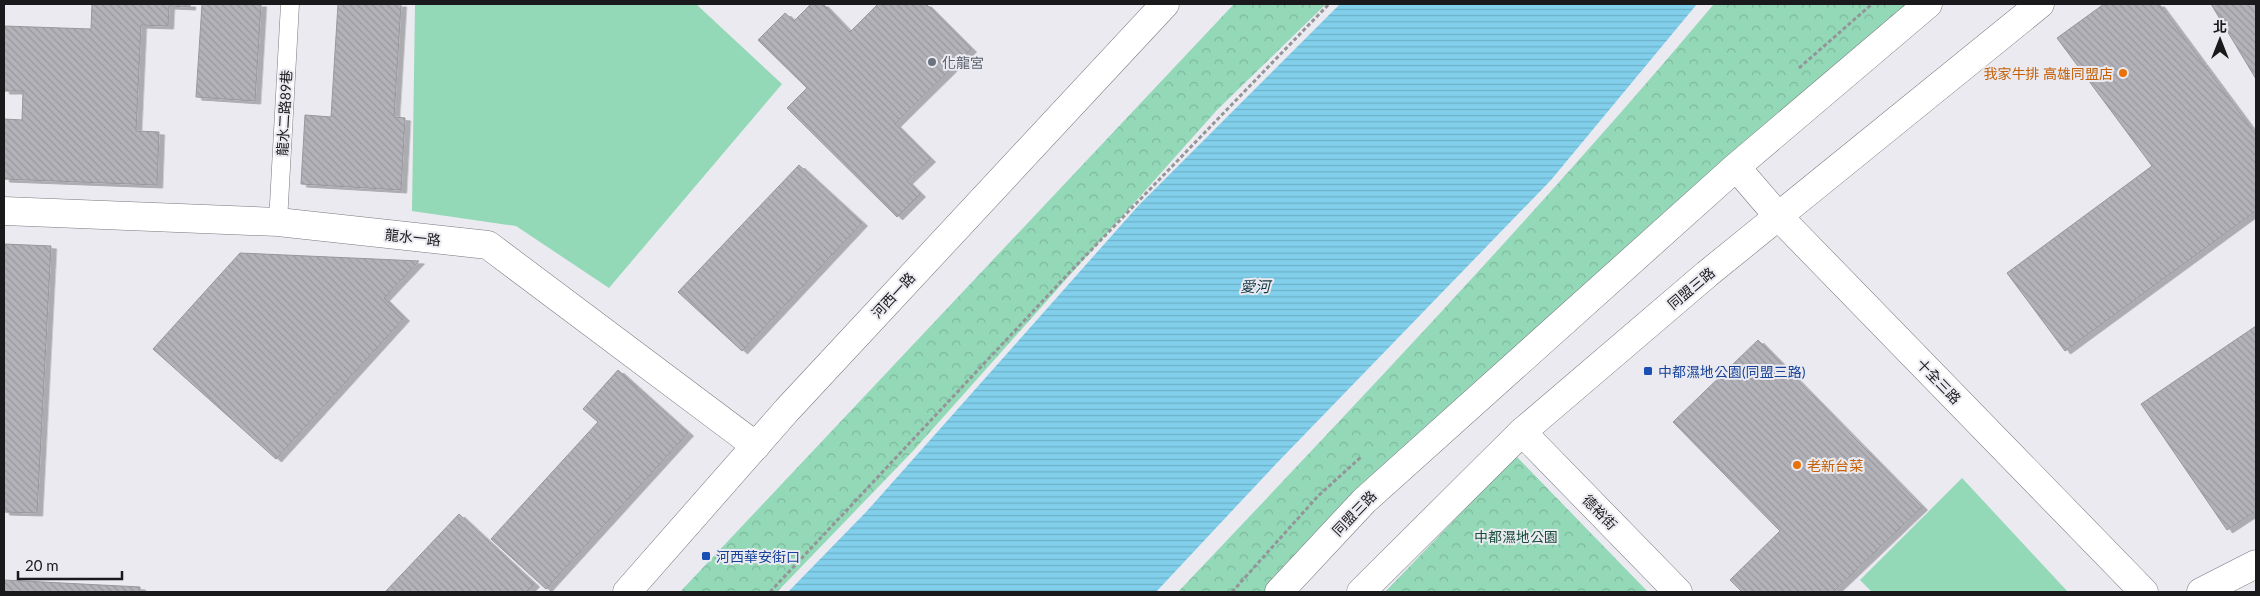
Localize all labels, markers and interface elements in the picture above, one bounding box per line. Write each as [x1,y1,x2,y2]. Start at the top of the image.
north arrow [2195,15,2245,65]
text: 北 [2213,18,2227,35]
place label: 化龍宮 [942,54,984,71]
marker: 化龍宮 [926,56,938,68]
place label: 我家牛排 高雄同盟店 [1983,65,2113,82]
marker: 我家牛排 高雄同盟店 [2117,67,2129,79]
street label: 龍水二路89巷 [273,69,295,157]
street label: 龍水一路 [384,226,442,248]
street label: 同盟三路 [1664,263,1718,313]
street label: 河西一路 [868,269,918,321]
water label: 愛河 [1240,277,1273,295]
street label: 十全三路 [1913,355,1965,407]
place label: 中都濕地公園(同盟三路) [1658,363,1806,380]
marker: 中都濕地公園(同盟三路) [1642,365,1654,377]
place label: 老新台菜 [1807,457,1863,474]
marker: 老新台菜 [1791,459,1803,471]
street label: 同盟三路 [1328,487,1380,539]
street label: 德裕街 [1579,491,1621,533]
park label: 中都濕地公園 [1474,528,1558,545]
scale bar [18,548,121,580]
place label: 河西華安街口 [716,548,800,565]
marker: 河西華安街口 [700,550,712,562]
text: 20 m [25,556,59,574]

